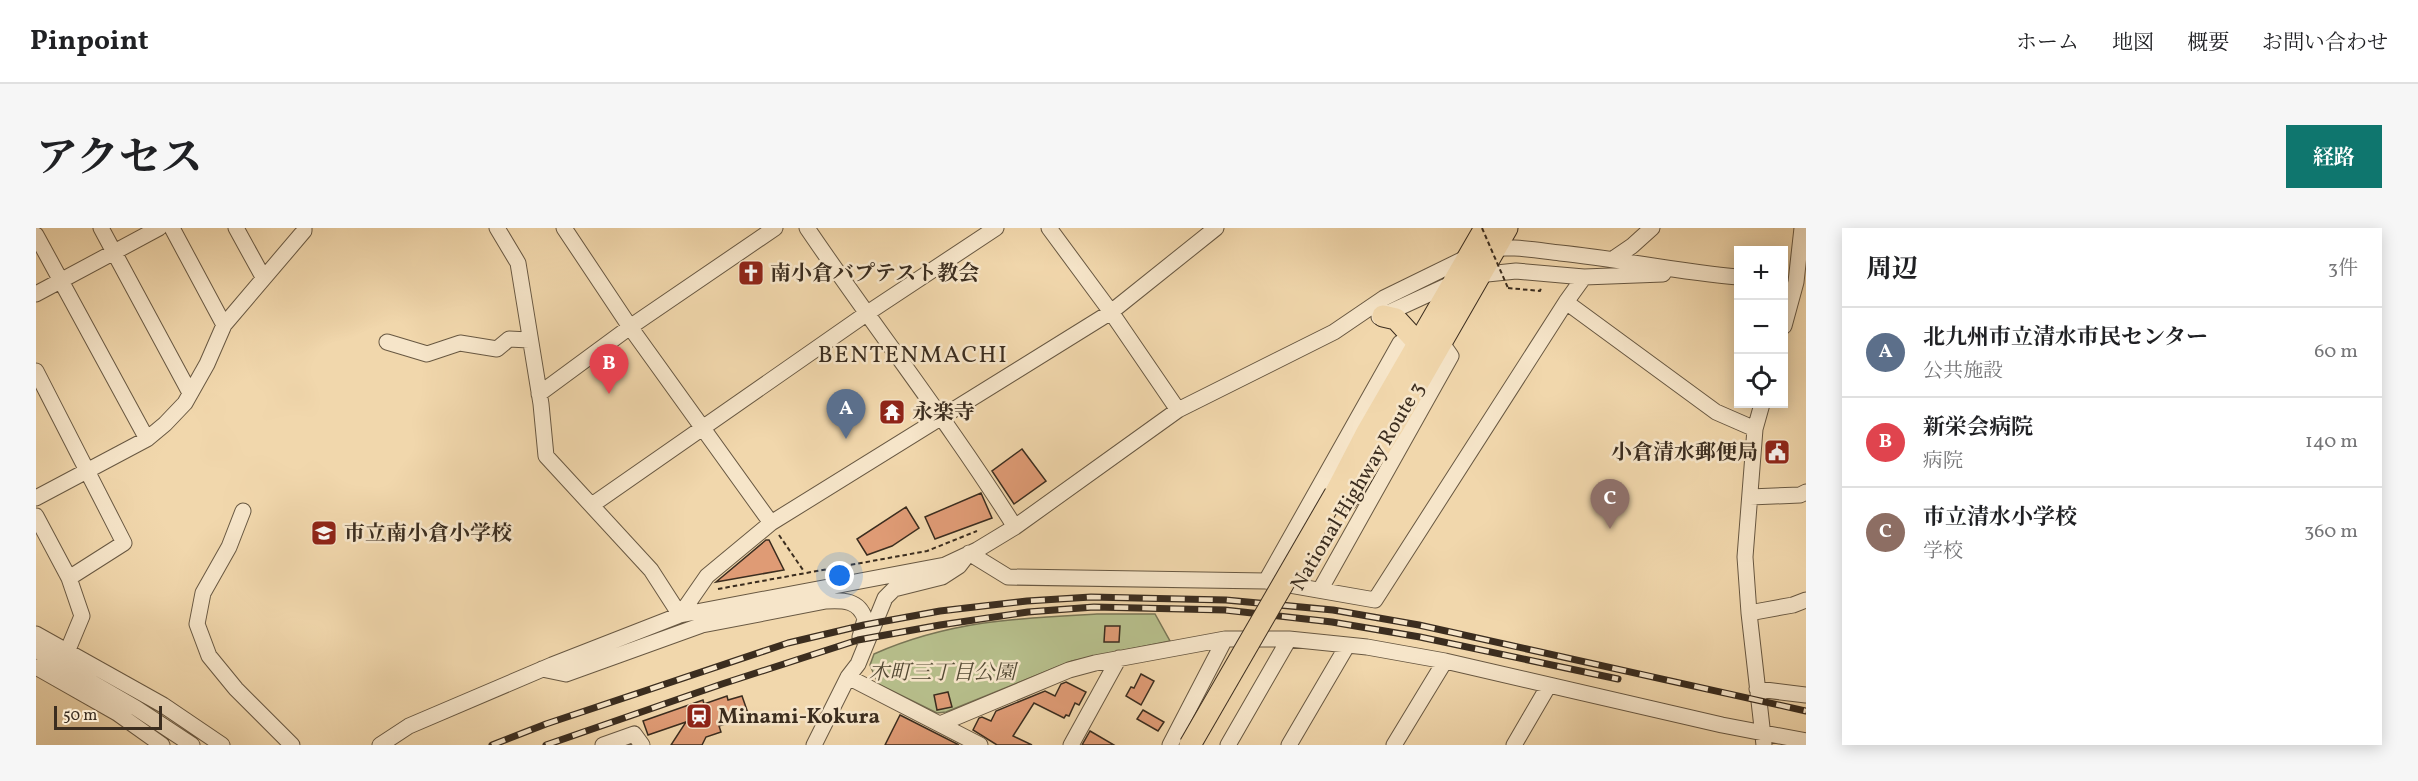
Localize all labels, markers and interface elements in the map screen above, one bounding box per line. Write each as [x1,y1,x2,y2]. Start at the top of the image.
text: Pinpoint [30,22,148,61]
text: ホーム [2016,29,2079,58]
text: 地図 [2112,29,2154,58]
text: 概要 [2187,29,2229,58]
text: お問い合わせ [2262,29,2388,58]
button: 経路 [2286,125,2382,188]
text: アクセス [36,131,203,190]
map controls [1734,246,1788,408]
button: + [1734,246,1788,300]
text: 周辺 [1866,252,1918,288]
text: 3件 [2328,255,2358,283]
church icon: 南小倉バプテスト教会 [736,258,766,288]
place label: 南小倉バプテスト教会 [770,260,979,289]
button: − [1734,300,1788,354]
text: 北九州市立清水市民センター [1923,323,2208,354]
text: A [1878,338,1893,366]
text: 60 m [2314,338,2358,366]
district label: BENTENMACHI [818,339,1008,373]
pin: B [590,344,628,394]
button: locate [1734,354,1788,408]
text: 公共施設 [1923,358,2003,386]
street label: National Highway Route 3 [1284,377,1432,597]
pin: A [826,390,866,439]
temple icon: 永楽寺 [877,397,907,427]
place label: 永楽寺 [912,399,975,428]
text: 新栄会病院 [1923,413,2033,444]
text: B [1879,428,1892,456]
text: 140 m [2305,428,2358,456]
public building icon: 小倉清水郵便局 [1762,437,1792,467]
place label: 小倉清水郵便局 [1611,439,1758,468]
text: 病院 [1923,448,1963,476]
pin: C [1590,480,1630,529]
text: 市立清水小学校 [1923,503,2077,534]
school or university icon: 市立南小倉小学校 [309,518,339,548]
text: C [1879,518,1892,546]
text: 360 m [2304,518,2358,546]
place label: 市立南小倉小学校 [344,520,512,549]
text: 学校 [1923,538,1963,566]
your location [825,561,854,590]
park label: 木町三丁目公園 [869,659,1018,688]
station icon: Minami-Kokura [684,701,714,731]
scale bar [54,703,162,730]
place label: Minami-Kokura [718,703,880,732]
text: 50 m [63,705,97,727]

